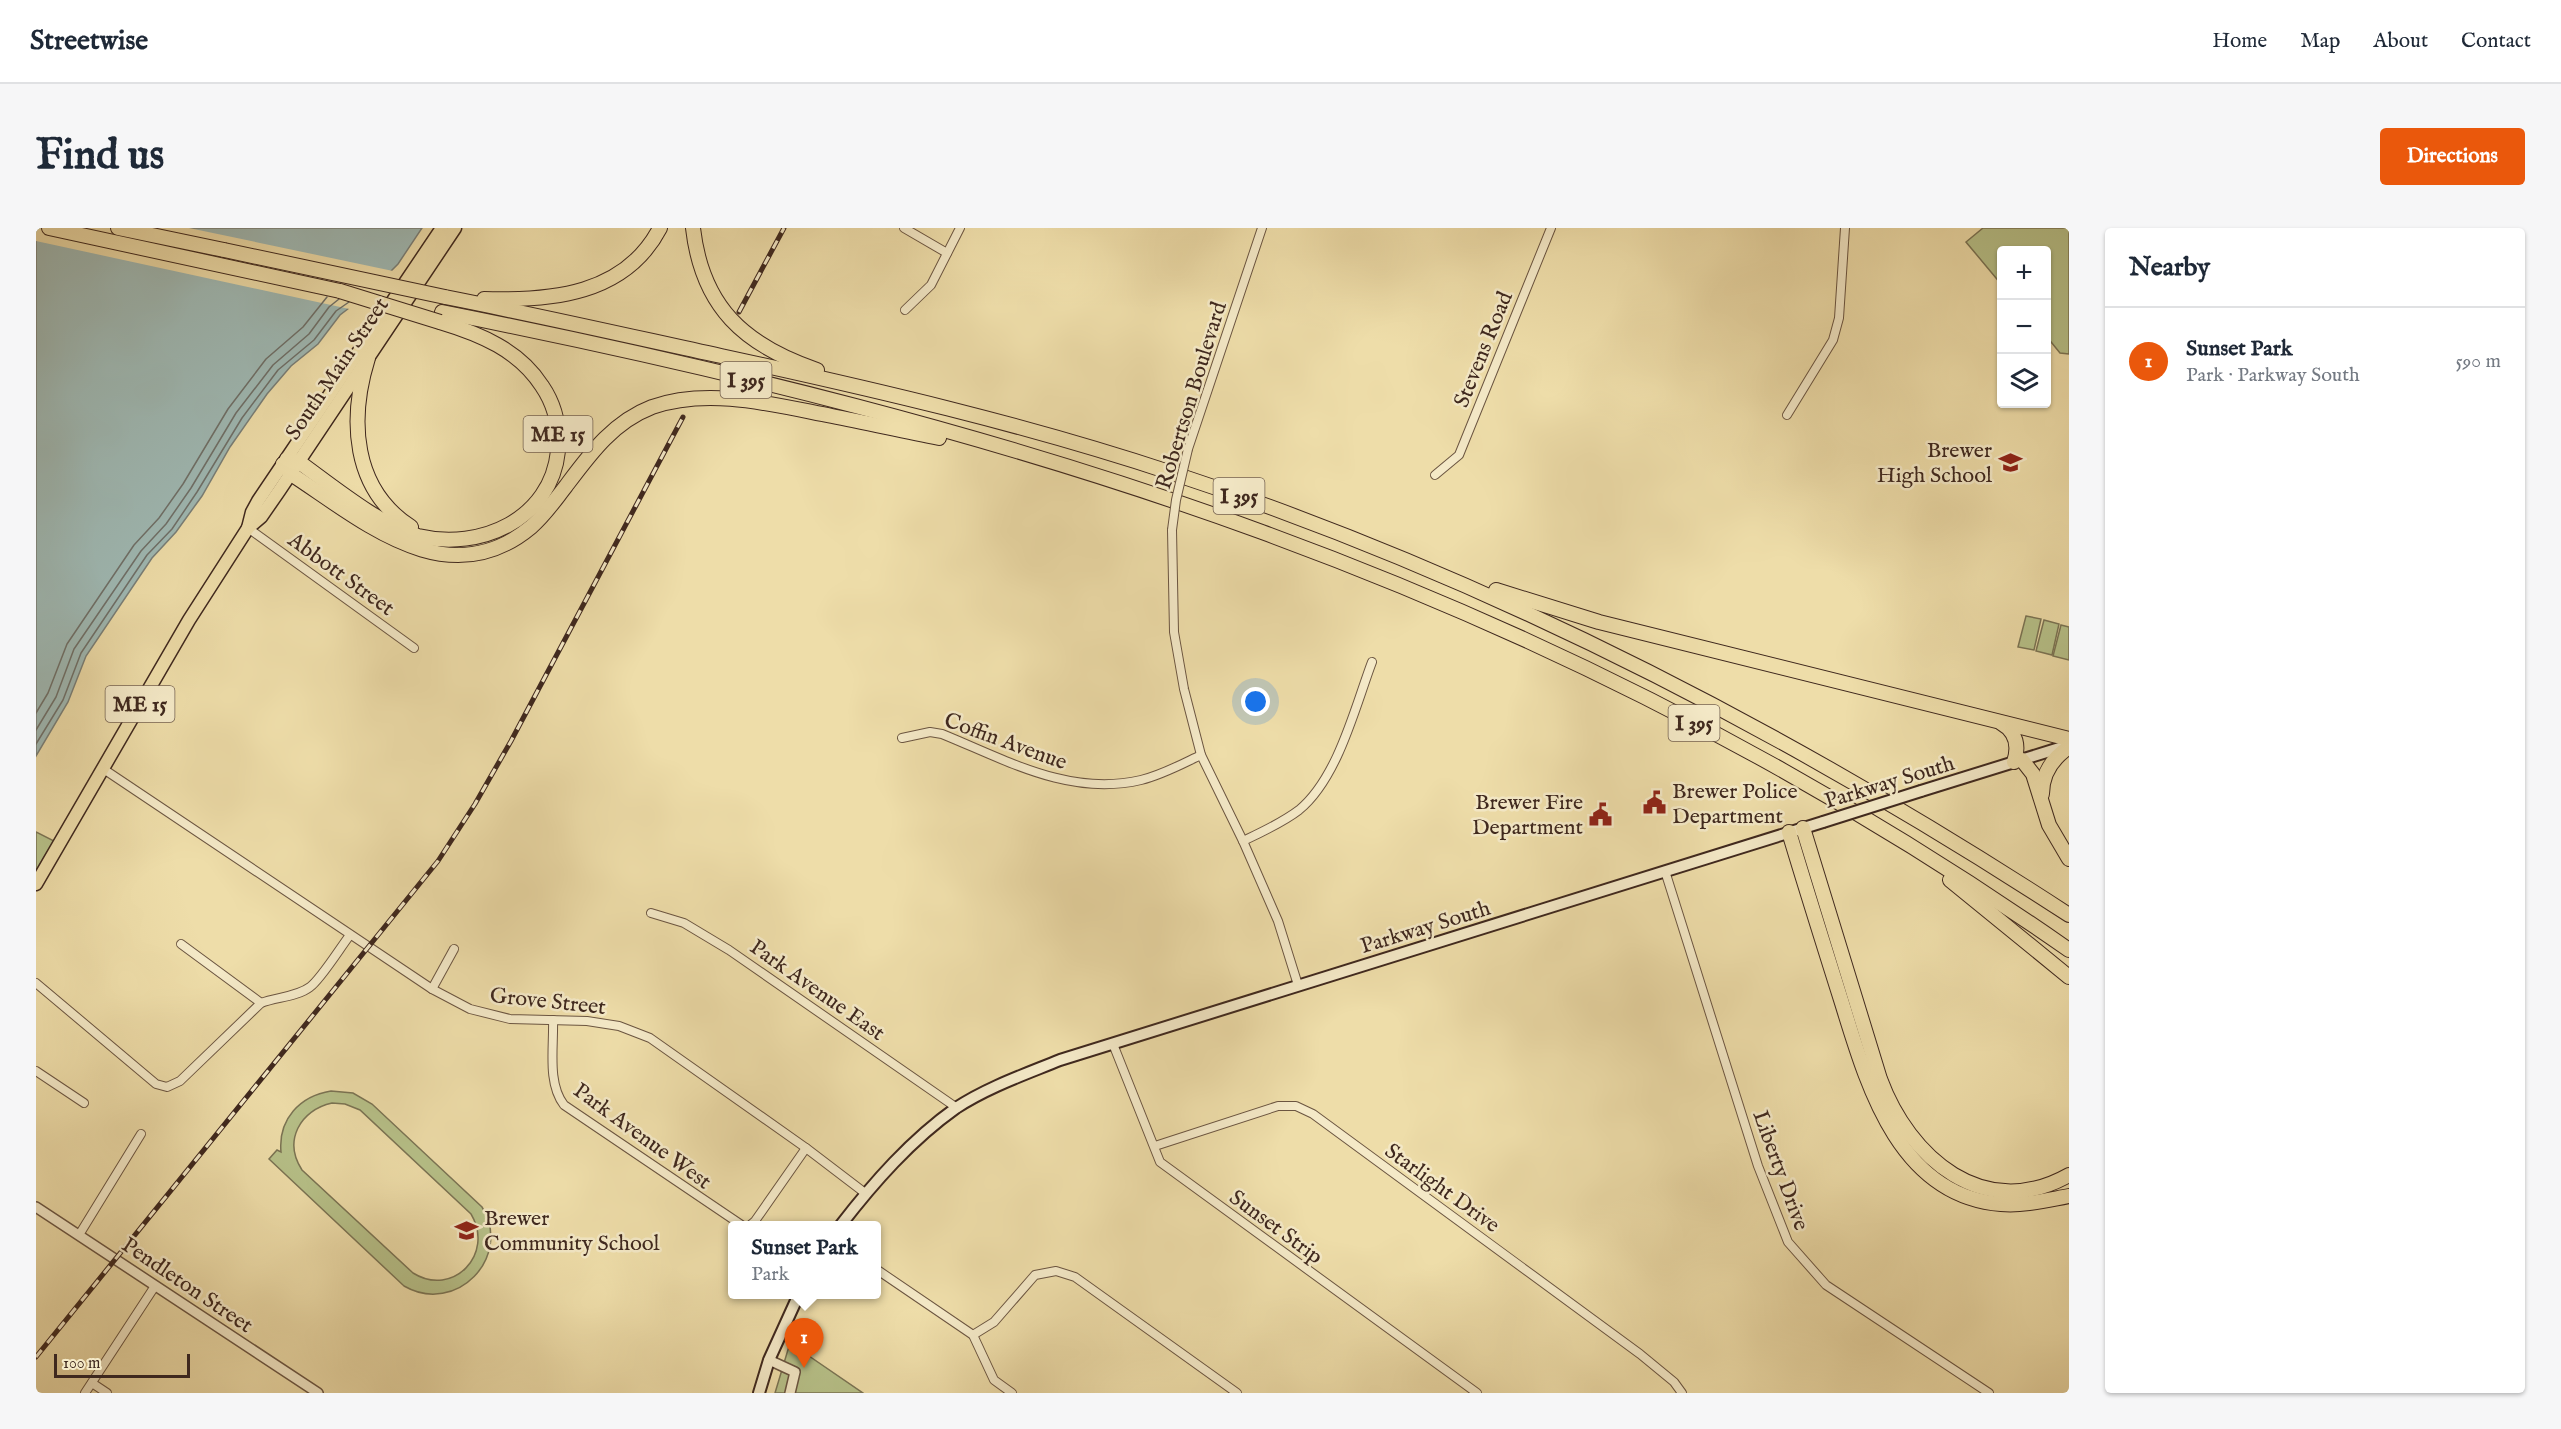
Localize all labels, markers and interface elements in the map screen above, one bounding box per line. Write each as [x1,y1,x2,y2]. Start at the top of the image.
text: Streetwise [30,24,148,59]
text: Home [2212,28,2267,55]
text: Map [2300,28,2340,55]
text: About [2373,28,2428,55]
text: Contact [2461,28,2531,55]
button: Directions [2380,128,2525,185]
text: Find us [36,130,164,183]
map controls [1997,246,2051,408]
button: + [1997,246,2051,300]
text: Nearby [2129,251,2210,284]
street label: Stevens Road [1448,287,1520,412]
street label: South Main Street [280,292,396,446]
street label: Robertson Boulevard [1150,298,1234,493]
button: − [1997,300,2051,354]
text: Sunset Park [2186,335,2292,363]
text: 1 [2145,349,2152,374]
text: 590 m [2455,349,2501,374]
button: layers [1997,354,2051,408]
road number: I 395 [720,362,772,398]
text: Park · Parkway South [2186,363,2360,388]
road number: ME 15 [524,416,592,452]
place label: Brewer High School [1877,437,1992,490]
school or university icon: Brewer High School [1997,449,2023,475]
road number: I 395 [1214,478,1264,514]
street label: Abbott Street [281,526,400,623]
road number: ME 15 [106,686,174,722]
your location [1241,687,1270,716]
road number: I 395 [1668,705,1720,741]
street label: Coffin Avenue [940,707,1070,777]
street label: Parkway South [1821,750,1958,816]
place label: Brewer Police Department [1672,778,1798,831]
place label: Brewer Fire Department [1472,789,1583,842]
public building icon: Brewer Police Department [1641,790,1667,816]
public building icon: Brewer Fire Department [1588,801,1614,827]
street label: Parkway South [1357,895,1494,961]
street label: Park Avenue East [744,934,890,1048]
street label: Grove Street [488,982,608,1022]
street label: Park Avenue West [567,1077,717,1196]
street label: Liberty Drive [1745,1107,1815,1235]
street label: Starlight Drive [1379,1137,1505,1240]
street label: Sunset Strip [1223,1184,1328,1271]
place label: Brewer Community School [484,1205,660,1258]
school or university icon: Brewer Community School [453,1217,479,1243]
popup [728,1221,881,1299]
street label: Pendleton Street [116,1231,258,1340]
text: Sunset Park [751,1234,858,1262]
text: Park [751,1262,789,1287]
pin: 1 [784,1318,824,1368]
scale bar [54,1351,190,1378]
text: 100 m [63,1354,100,1374]

